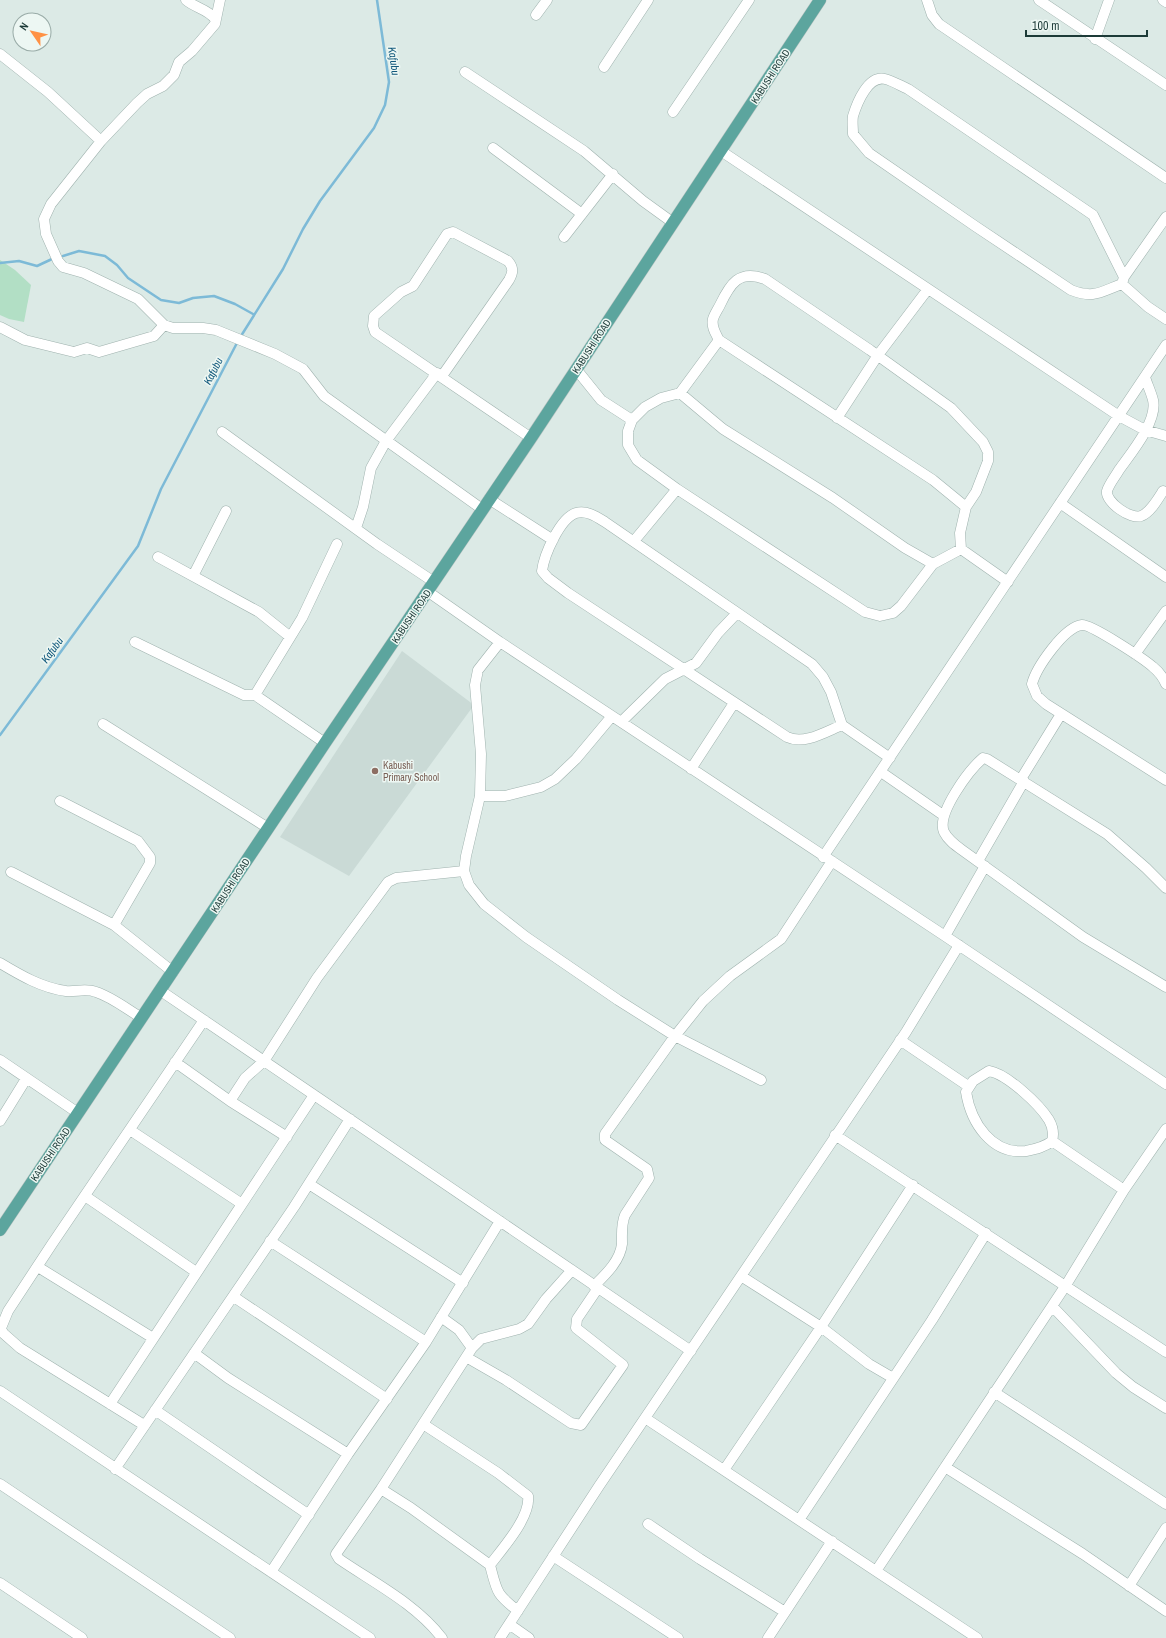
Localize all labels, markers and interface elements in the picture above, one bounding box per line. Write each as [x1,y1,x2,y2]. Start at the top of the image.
north arrow [12,12,52,52]
scale bar [1026,12,1147,38]
text: 100 m [1032,18,1059,34]
text: N [16,20,31,33]
water label: Kafubu [385,46,403,76]
street label: KABUSHI ROAD [748,47,793,106]
street label: KABUSHI ROAD [569,317,614,376]
water label: Kafubu [200,355,226,387]
street label: KABUSHI ROAD [389,587,434,646]
water label: Kafubu [38,634,66,666]
place label: Kabushi Primary School [383,759,439,784]
marker: Kabushi Primary School [370,766,380,776]
street label: KABUSHI ROAD [208,856,253,915]
street label: KABUSHI ROAD [28,1125,73,1184]

